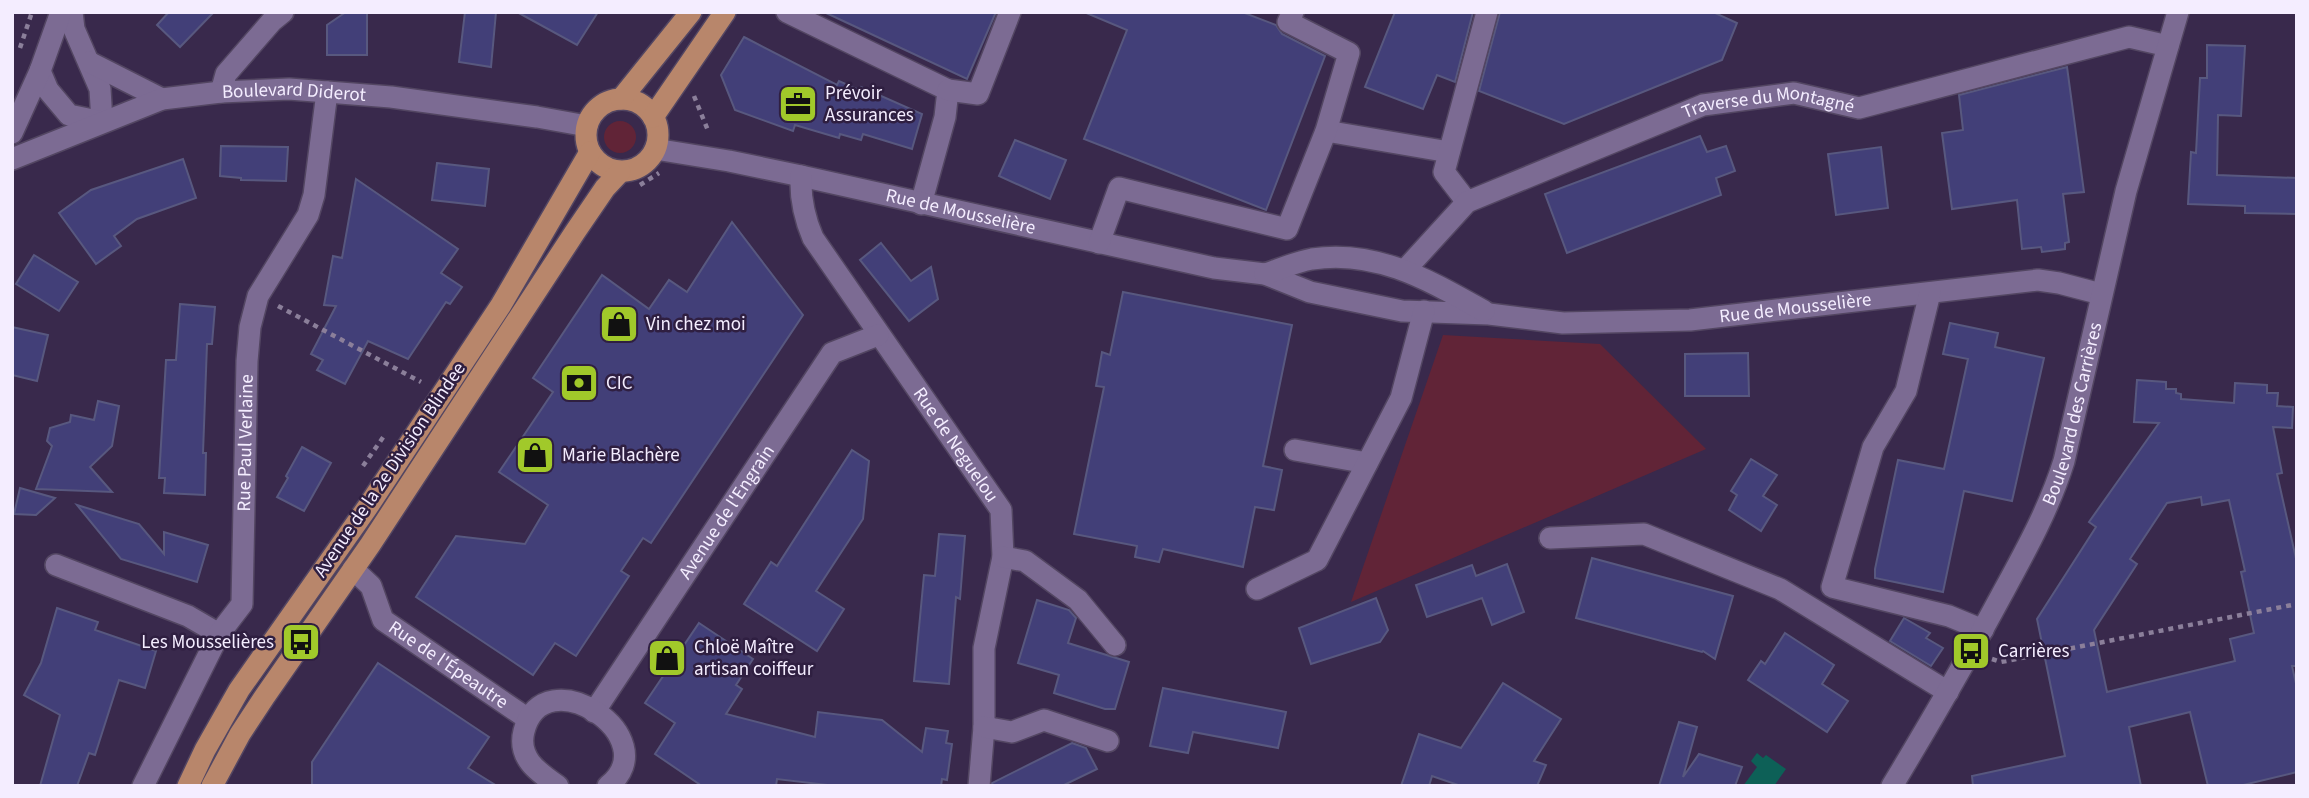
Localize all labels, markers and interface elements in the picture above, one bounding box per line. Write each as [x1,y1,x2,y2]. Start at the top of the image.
street label: Boulevard Diderot [221,75,367,109]
street label: Traverse du Montagné [1678,79,1857,126]
place label: Prévoir Assurances [825,80,914,129]
office icon: Prévoir Assurances [777,83,819,125]
street label: Rue de Mousselière [883,182,1038,241]
street label: Rue de Mousselière [1718,286,1873,330]
shop icon: Vin chez moi [598,303,640,345]
place label: Vin chez moi [646,311,746,338]
street label: Boulevard des Carrières [2035,320,2109,510]
street label: Avenue de la 2e Division Blindee [308,357,472,583]
bank icon: CIC [558,362,600,404]
place label: CIC [606,370,633,397]
street label: Rue Paul Verlaine [230,374,260,512]
street label: Rue de Neguelou [907,382,1005,508]
shop icon: Marie Blachère [514,434,556,476]
street label: Avenue de l'Engrain [672,439,781,585]
place label: Marie Blachère [562,442,680,469]
street label: Rue de l'Épeautre [383,614,514,715]
bus stop icon: Les Mousselières [280,621,322,663]
place label: Les Mousselières [141,629,274,656]
bus stop icon: Carrières [1950,630,1992,672]
place label: Chloë Maître artisan coiffeur [694,634,814,683]
shop icon: Chloë Maître artisan coiffeur [646,637,688,679]
place label: Carrières [1998,638,2070,665]

